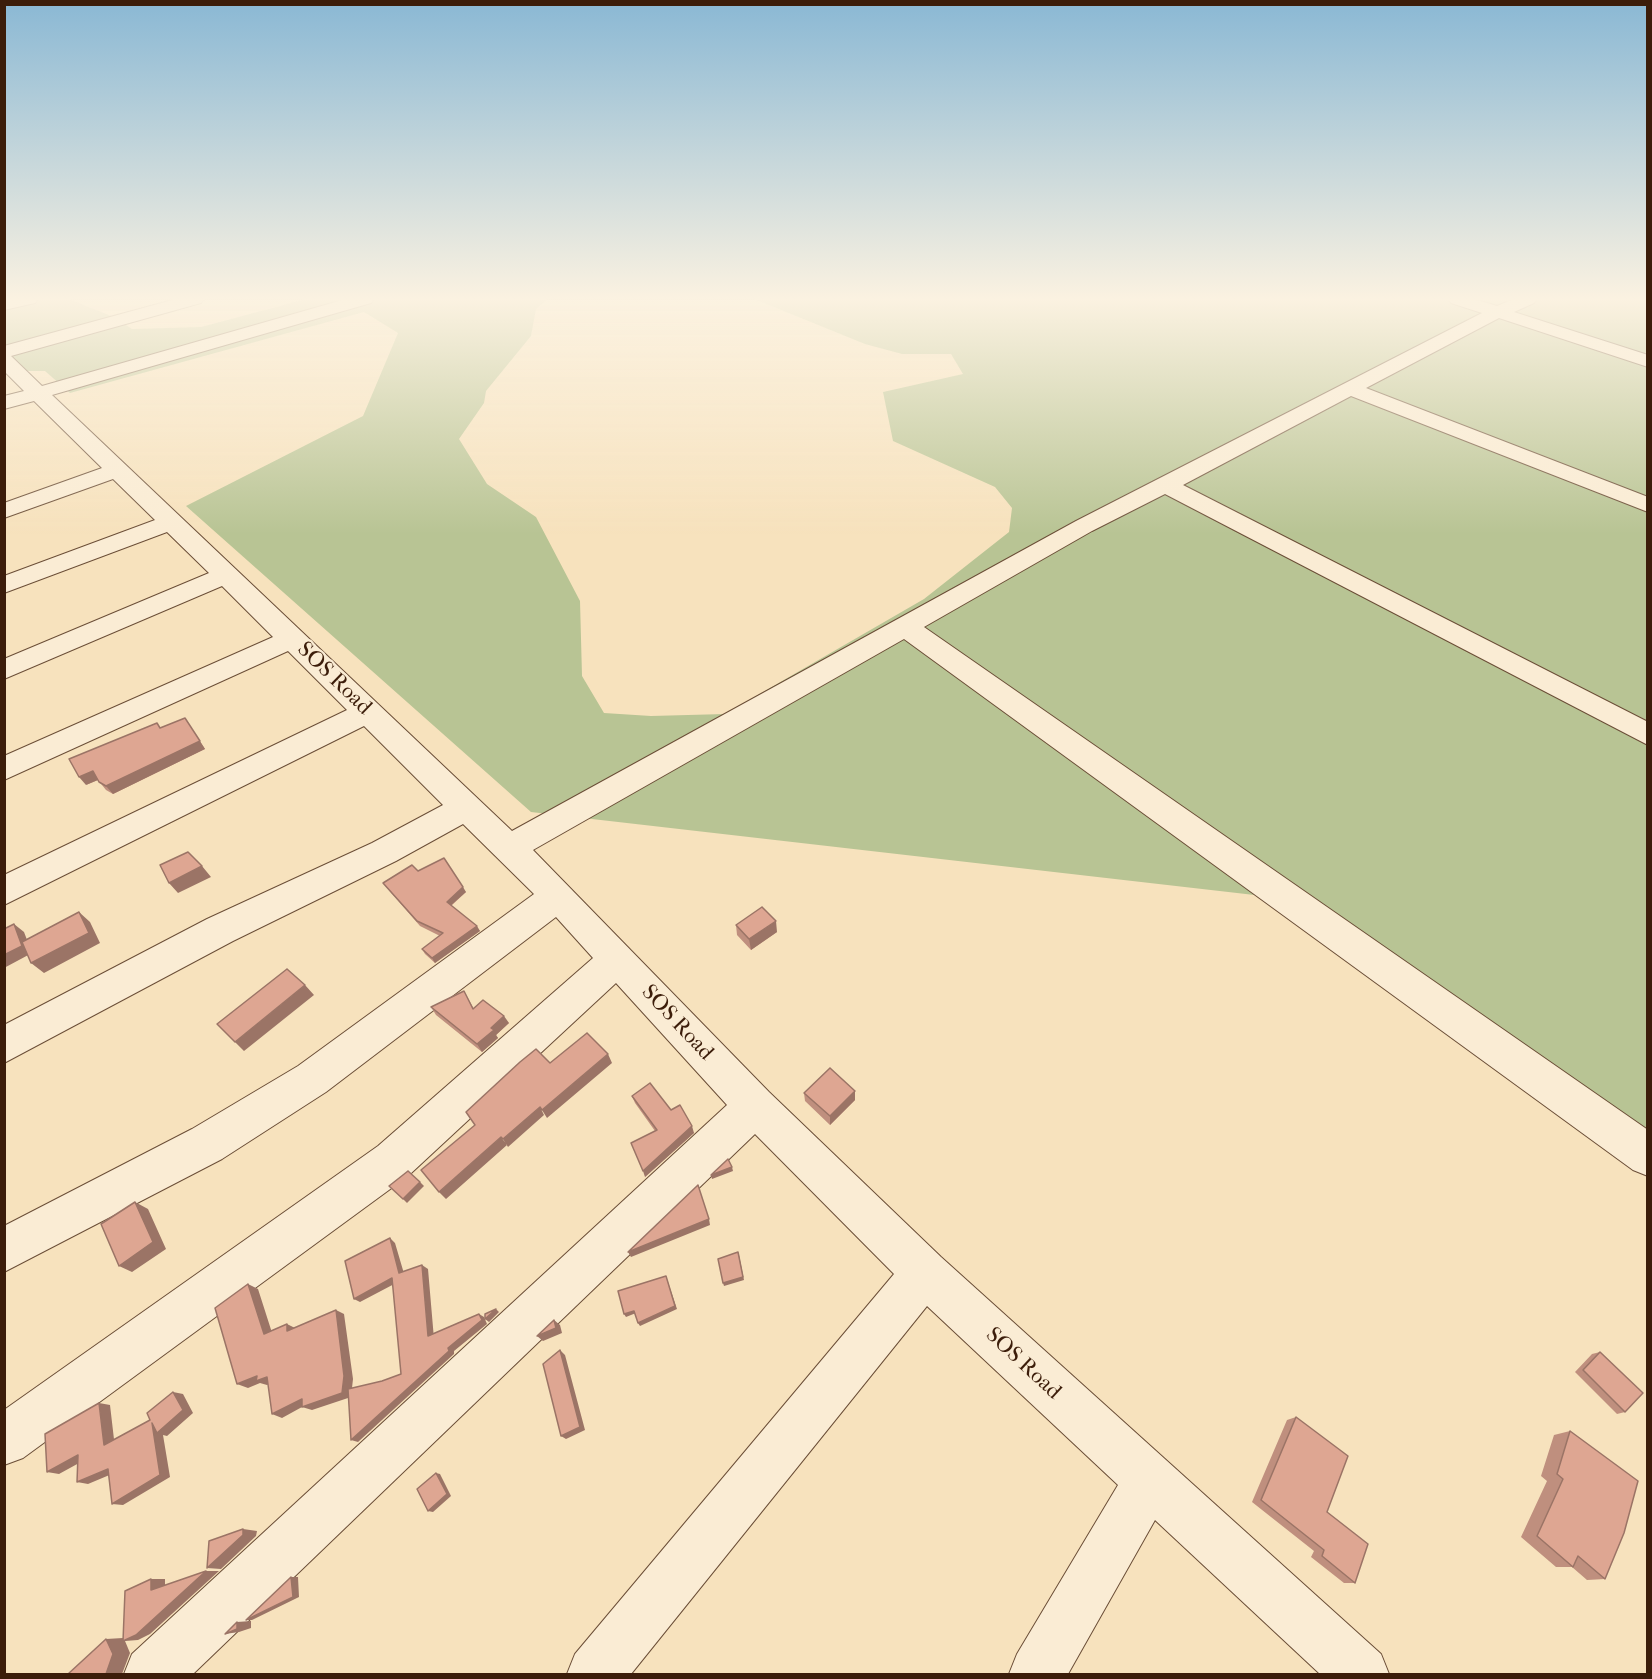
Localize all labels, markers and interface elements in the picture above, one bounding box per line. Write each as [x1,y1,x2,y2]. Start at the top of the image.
street label: SOS Road [291,637,377,721]
street label: SOS Road [635,980,719,1066]
street label: SOS Road [980,1322,1066,1406]

